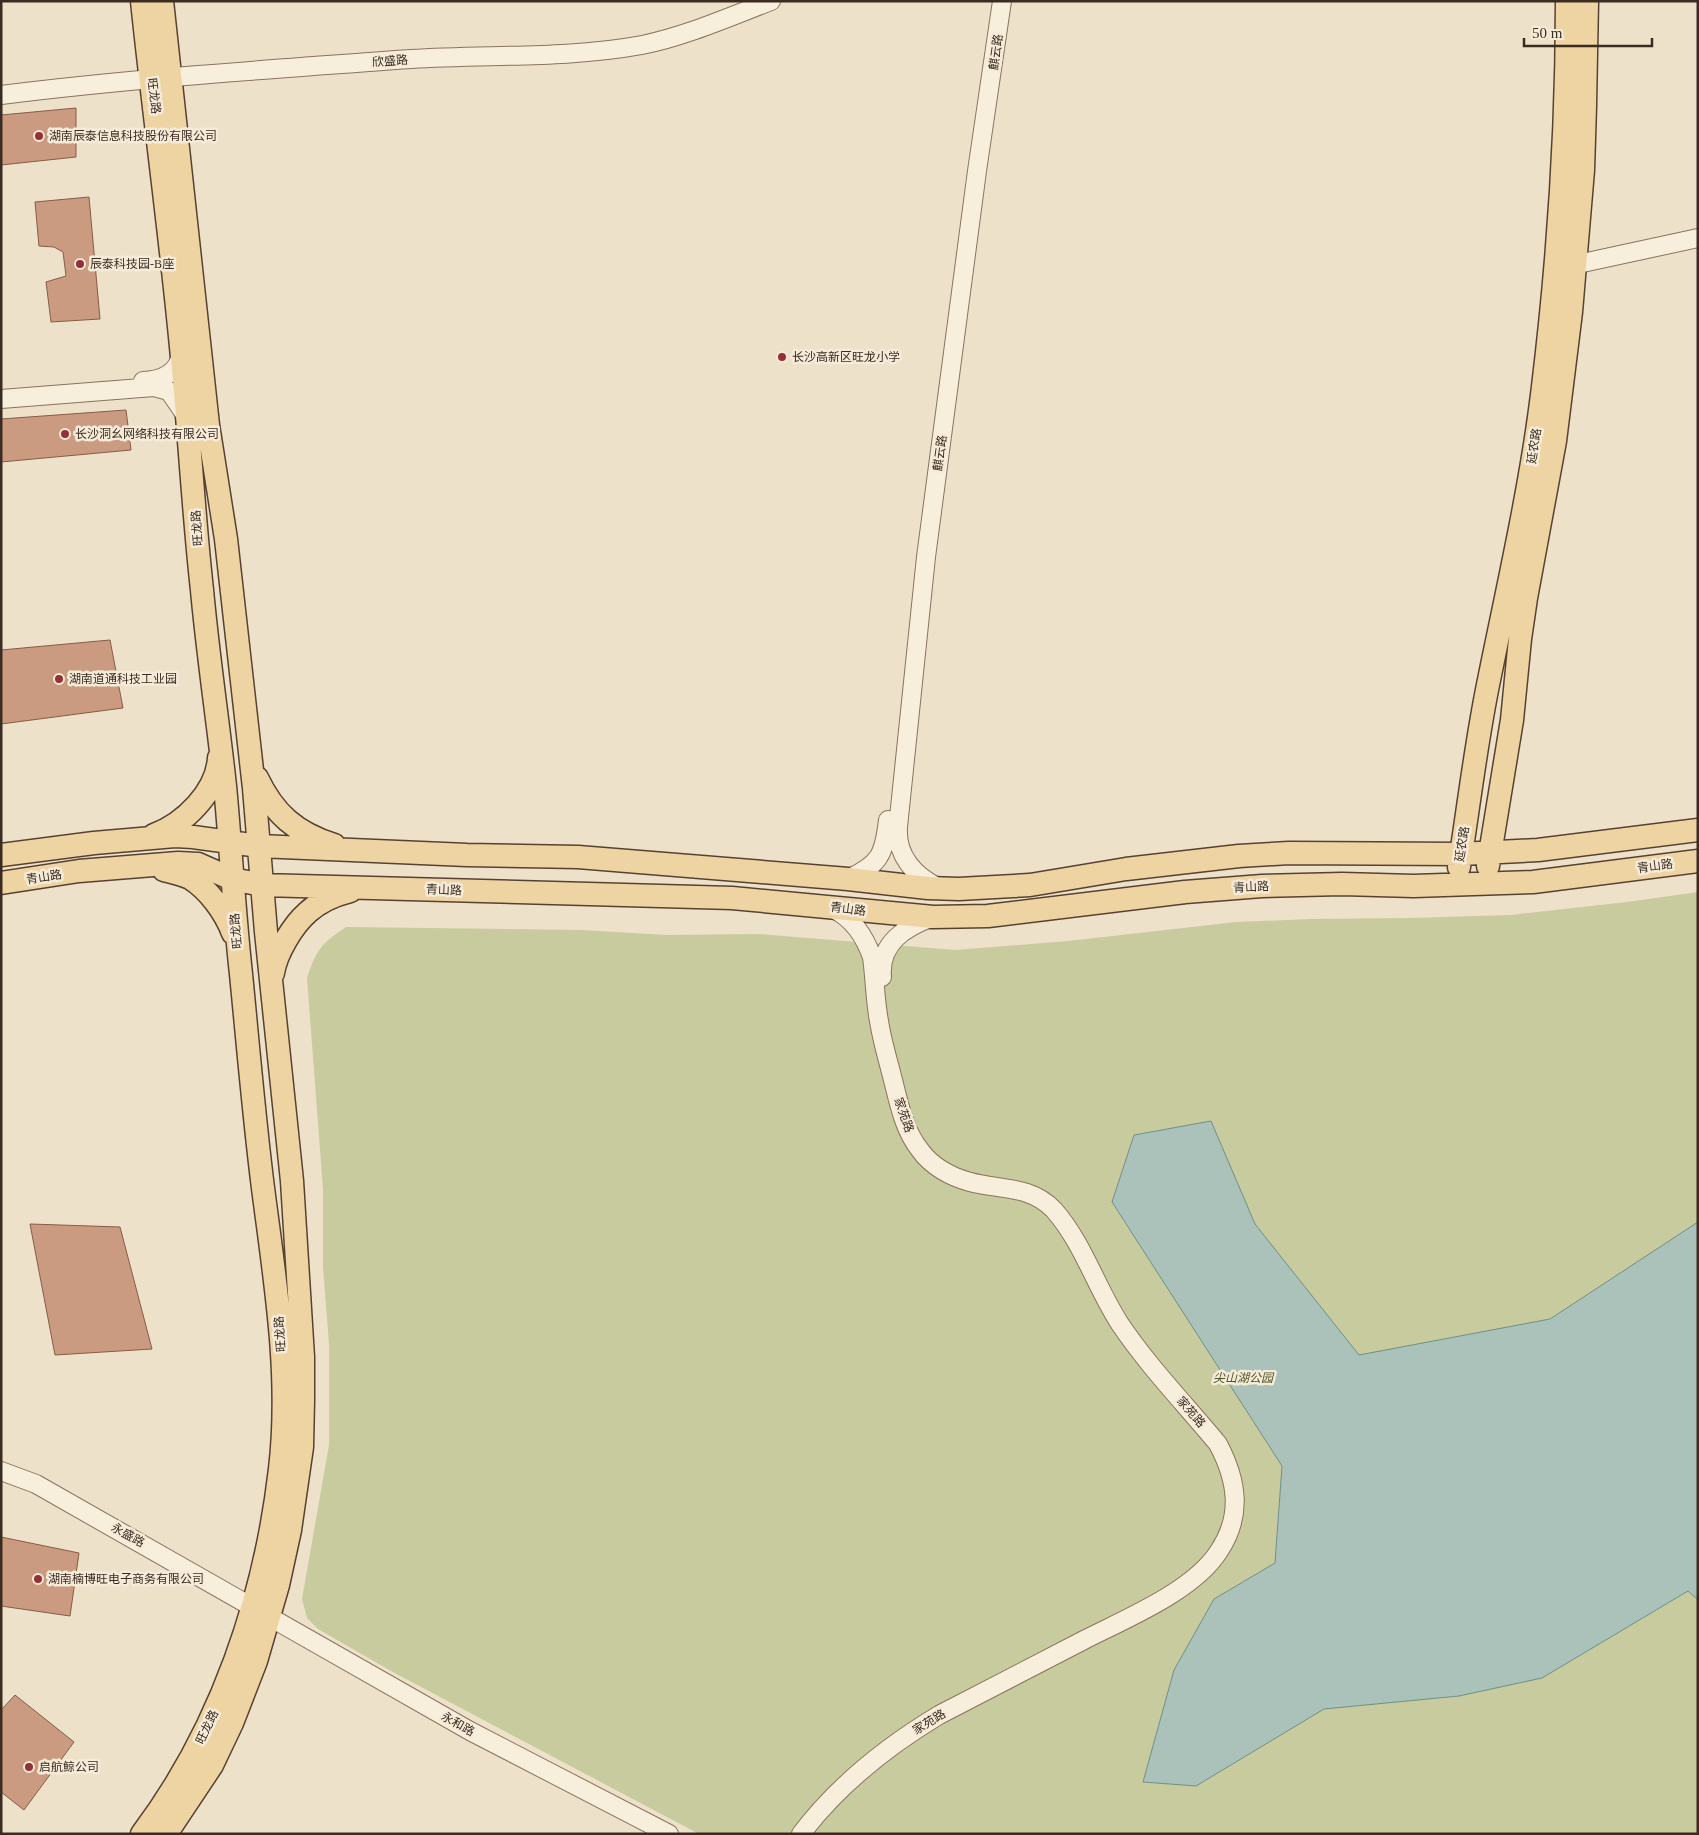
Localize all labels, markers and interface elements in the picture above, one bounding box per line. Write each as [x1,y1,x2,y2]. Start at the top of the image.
scale bar [1524,15,1652,47]
text: 50 m [1532,25,1563,41]
street label: 麒云路 [987,33,1005,71]
street label: 欣盛路 [372,53,408,69]
street label: 旺龙路 [145,77,163,115]
place label: 湖南辰泰信息科技股份有限公司 [49,129,217,143]
marker: 湖南辰泰信息科技股份有限公司 [33,130,45,142]
place label: 辰泰科技园-B座 [90,257,174,271]
marker: 辰泰科技园-B座 [74,258,86,270]
place label: 长沙高新区旺龙小学 [792,350,900,364]
marker: 长沙高新区旺龙小学 [776,351,788,363]
place label: 长沙洞幺网络科技有限公司 [75,427,219,441]
street label: 延农路 [1524,427,1544,465]
marker: 长沙洞幺网络科技有限公司 [59,428,71,440]
street label: 麒云路 [931,434,949,472]
street label: 旺龙路 [189,510,205,546]
place label: 湖南道通科技工业园 [69,672,177,686]
marker: 湖南道通科技工业园 [53,673,65,685]
street label: 延农路 [1452,825,1472,863]
street label: 青山路 [1636,857,1674,875]
street label: 青山路 [25,867,63,887]
street label: 青山路 [1233,879,1269,895]
street label: 青山路 [426,882,462,898]
street label: 青山路 [829,900,867,918]
street label: 旺龙路 [227,912,245,950]
street label: 家苑路 [892,1096,916,1134]
street label: 旺龙路 [272,1316,288,1352]
park label: 尖山湖公园 [1213,1371,1275,1385]
street label: 家苑路 [1174,1394,1208,1430]
street label: 永盛路 [109,1520,147,1550]
place label: 湖南楠博旺电子商务有限公司 [48,1572,204,1586]
marker: 湖南楠博旺电子商务有限公司 [32,1573,44,1585]
street label: 家苑路 [910,1707,948,1737]
street label: 旺龙路 [193,1708,221,1746]
street label: 永和路 [439,1709,477,1739]
place label: 启航鲸公司 [39,1760,99,1774]
marker: 启航鲸公司 [23,1761,35,1773]

